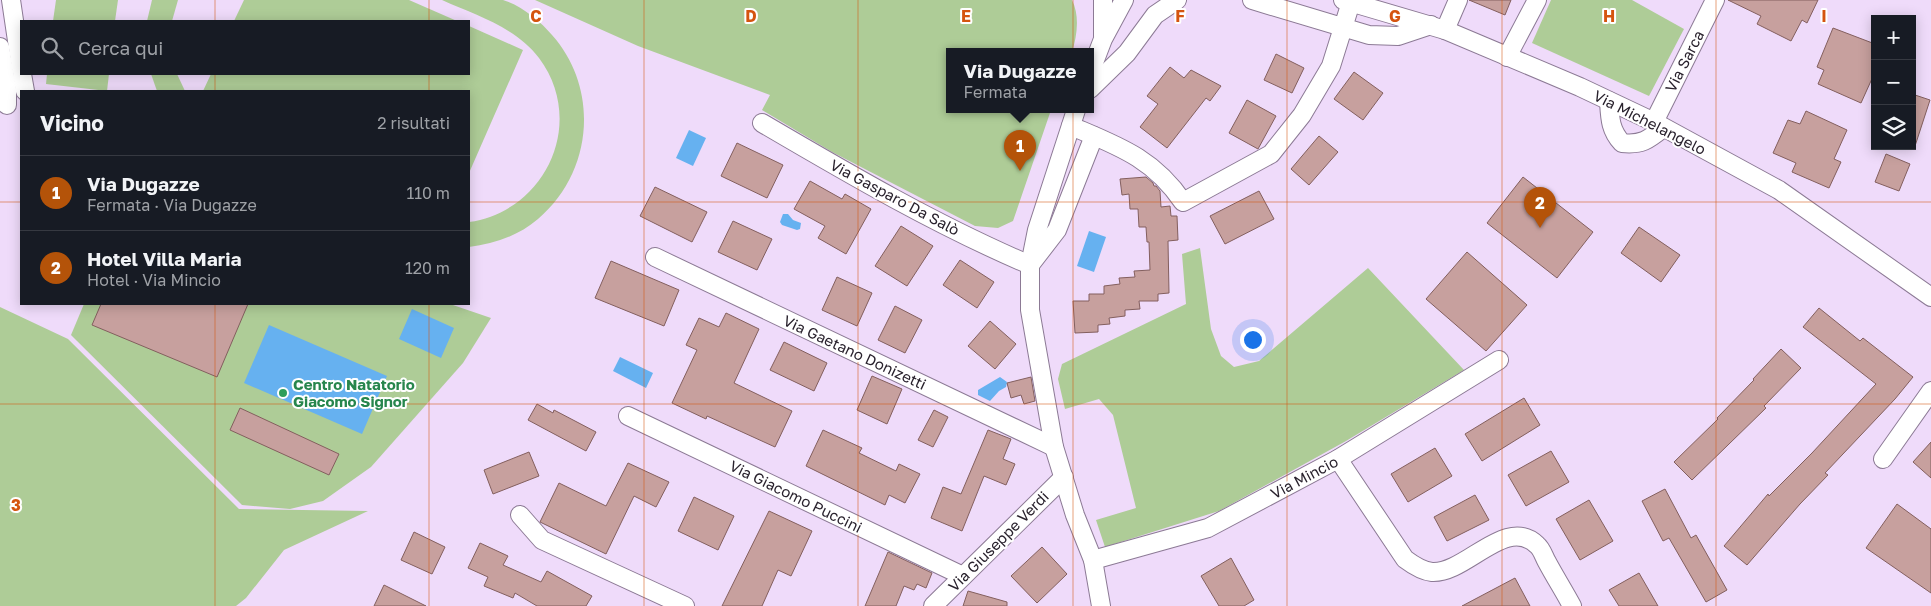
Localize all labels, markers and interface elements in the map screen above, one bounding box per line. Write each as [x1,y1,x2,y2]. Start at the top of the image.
text: C [530,6,542,26]
text: D [745,6,757,26]
text: E [961,6,971,26]
text: F [1175,6,1185,26]
text: G [1389,6,1401,26]
text: H [1603,6,1615,26]
text: I [1821,6,1827,26]
map controls [1871,15,1916,150]
button: + [1871,15,1916,60]
search box [20,20,470,75]
street label: Via Sarca [1661,27,1707,95]
icon: search [38,34,66,62]
text: Cerca qui [78,36,163,59]
popup [946,48,1094,113]
text: Via Dugazze [964,59,1076,82]
button: − [1871,60,1916,105]
text: Fermata [964,82,1027,102]
street label: Via Michelangelo [1591,86,1709,158]
button: layers [1871,105,1916,150]
text: Vicino [40,110,104,136]
text: 2 risultati [377,113,450,133]
pin: 1 [1004,130,1036,171]
street label: Via Gasparo Da Salò [827,155,963,239]
text: Via Dugazze [87,172,200,195]
text: 1 [52,183,60,203]
text: 110 m [406,183,450,203]
pin: 2 [1524,187,1556,228]
text: Fermata · Via Dugazze [87,195,257,215]
text: Hotel Villa Maria [87,247,241,270]
text: 2 [51,258,61,278]
text: 120 m [405,258,450,278]
text: Hotel · Via Mincio [87,270,221,290]
street label: Via Gaetano Donizetti [781,311,929,393]
your location [1240,327,1266,353]
place label: Centro Natatorio Giacomo Signor [293,375,415,410]
marker: Centro Natatorio Giacomo Signor [277,387,289,399]
street label: Via Mincio [1267,452,1341,502]
street label: Via Giacomo Puccini [727,456,865,536]
street label: Via Giuseppe Verdi [944,487,1052,595]
text: 3 [11,495,21,515]

